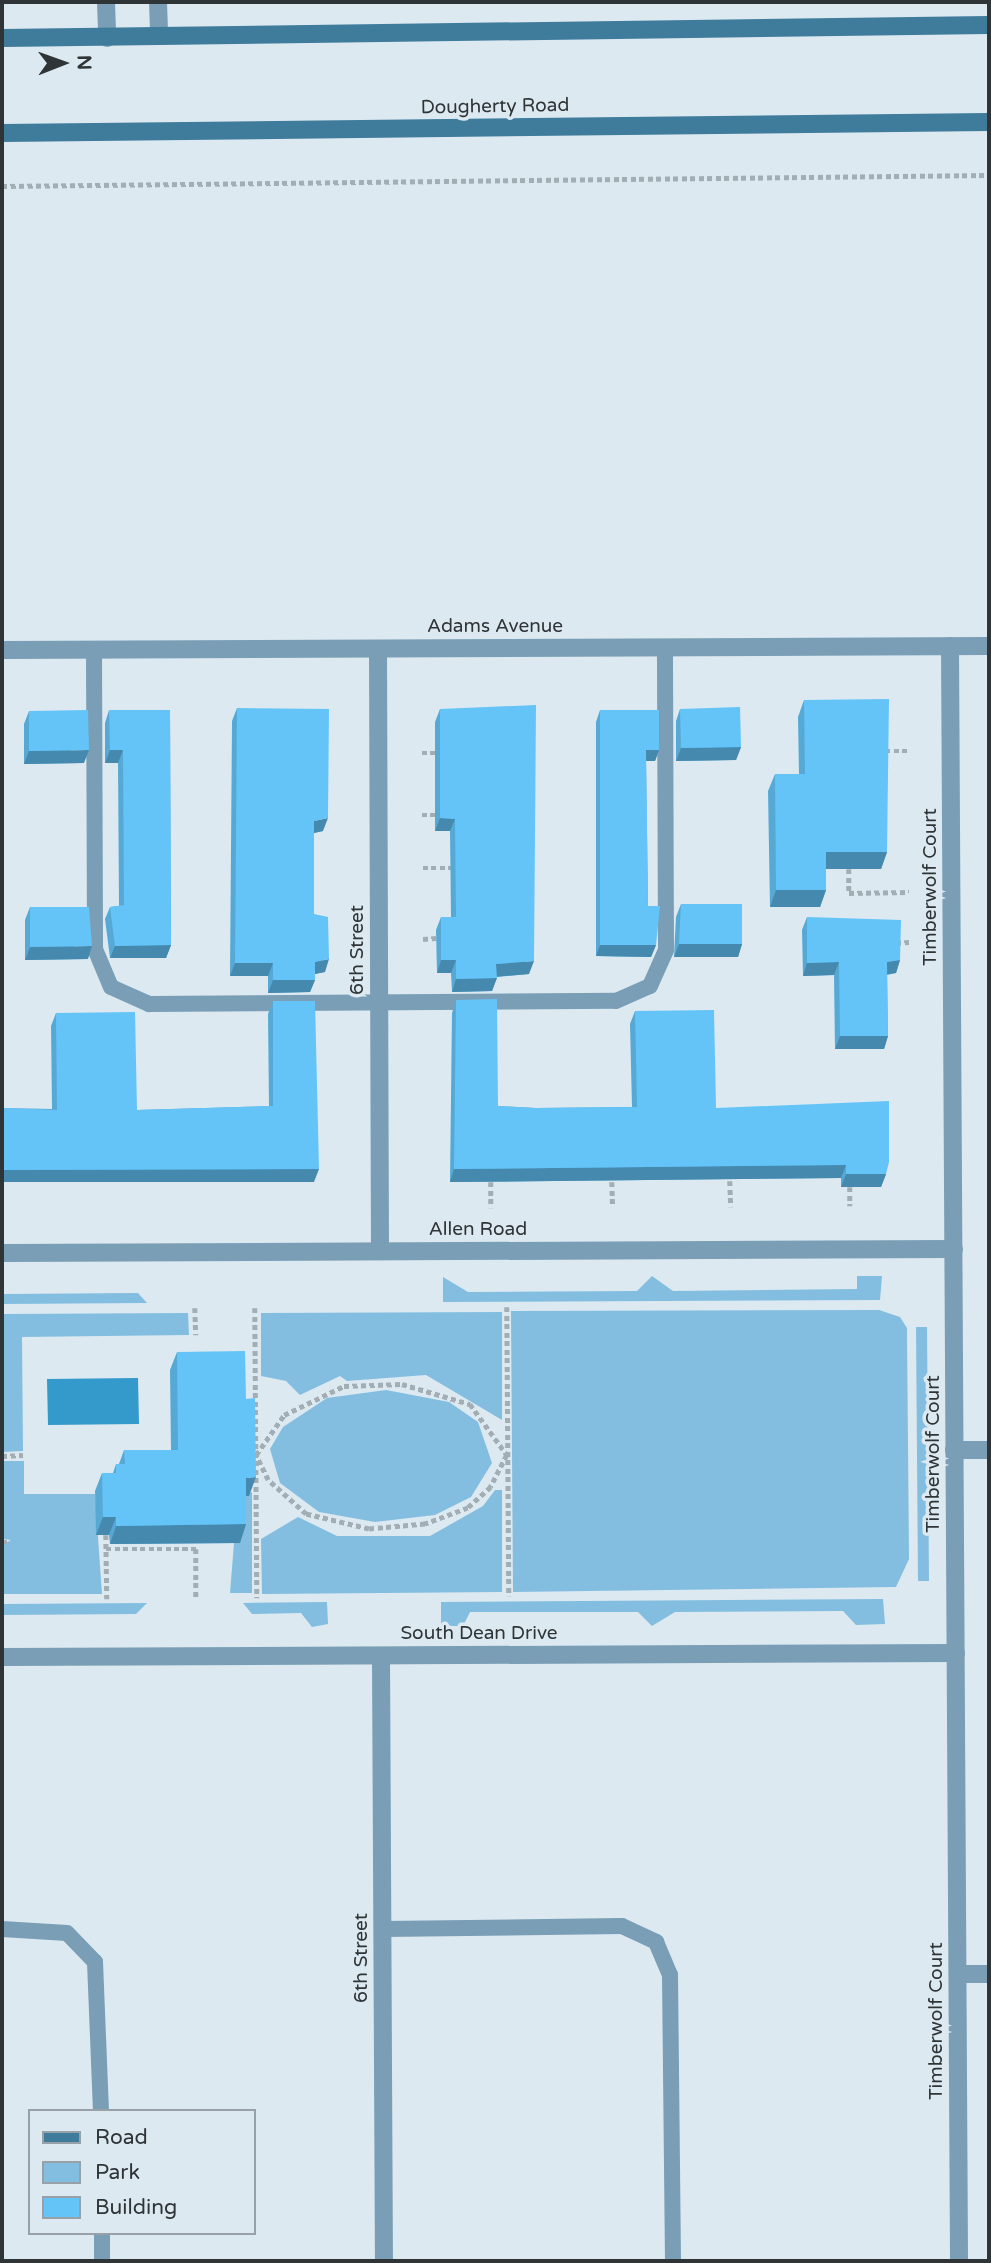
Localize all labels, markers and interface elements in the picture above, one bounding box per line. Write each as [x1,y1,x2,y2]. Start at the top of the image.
north arrow [28,28,98,98]
text: N [73,55,95,70]
street label: Dougherty Road [420,94,570,120]
street label: Adams Avenue [427,616,563,638]
street label: Timberwolf Court [920,808,942,966]
street label: 6th Street [347,905,369,995]
street label: Allen Road [429,1219,527,1241]
street label: Timberwolf Court [923,1375,945,1533]
street label: South Dean Drive [400,1623,558,1645]
street label: 6th Street [351,1913,373,2003]
street label: Timberwolf Court [926,1942,948,2100]
legend [28,2109,256,2235]
text: Road [95,2125,148,2150]
text: Park [95,2160,140,2185]
text: Building [95,2195,177,2220]

